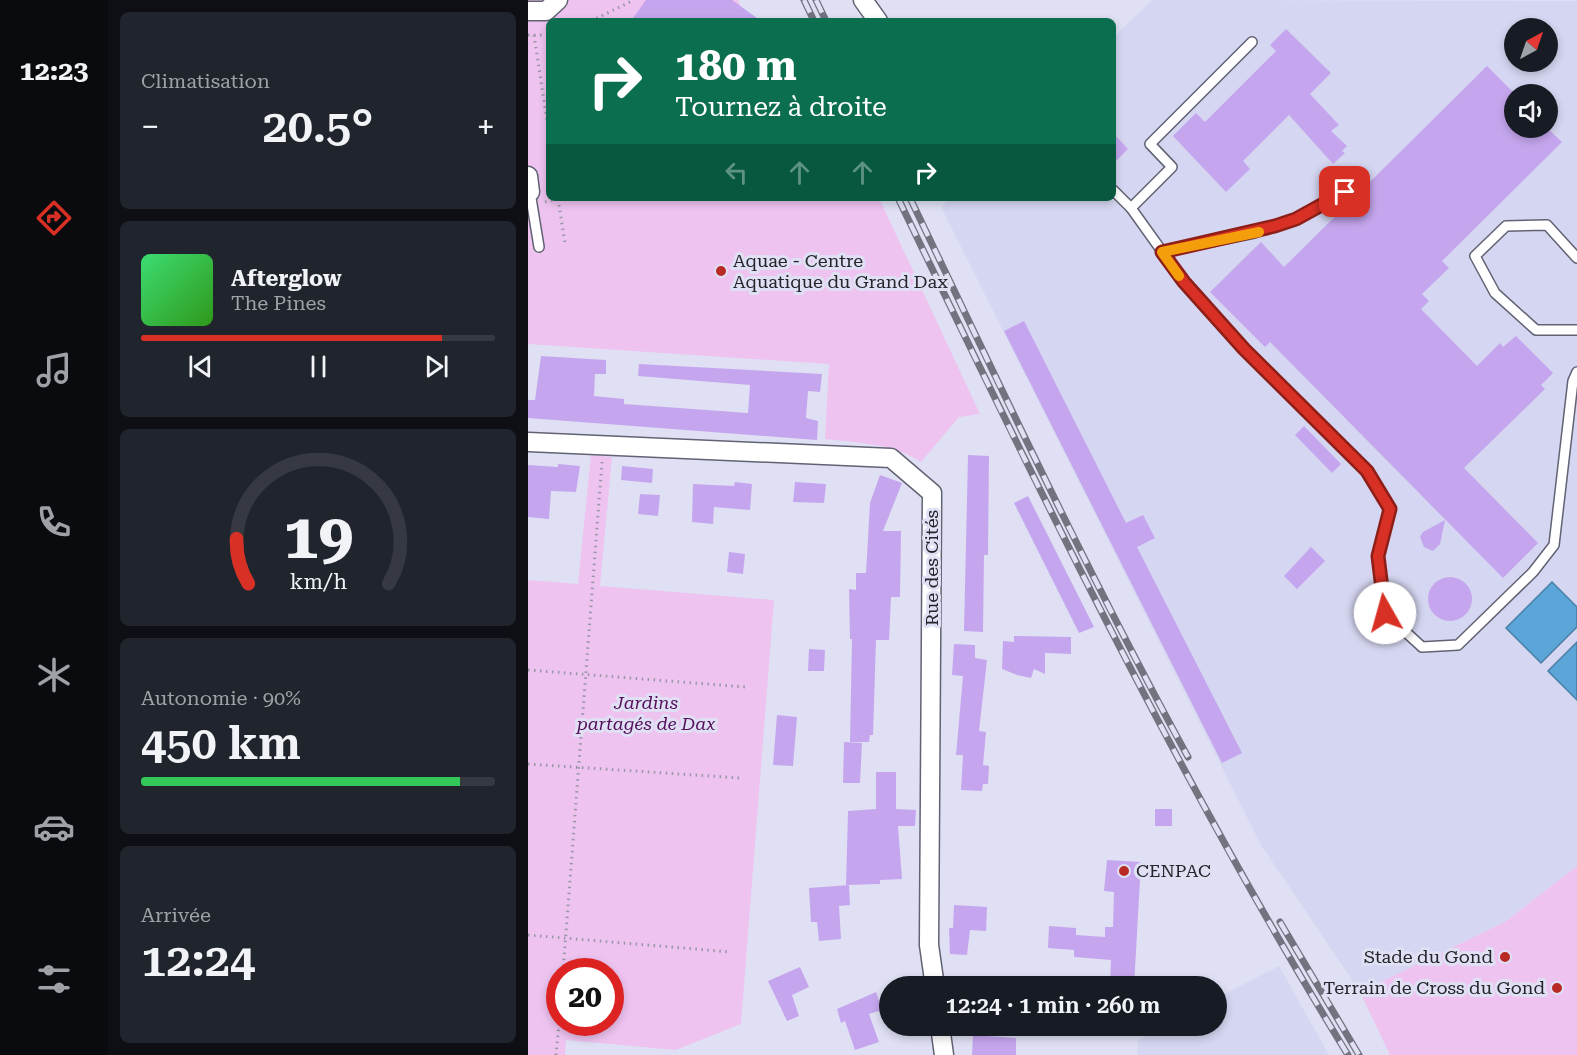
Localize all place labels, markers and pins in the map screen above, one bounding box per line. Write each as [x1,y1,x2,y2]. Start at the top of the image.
pin [1319,166,1370,217]
place label: Aquae - Centre Aquatique du Grand Dax [733,250,948,292]
marker: Aquae - Centre Aquatique du Grand Dax [714,264,728,278]
place label: CENPAC [1136,860,1211,881]
marker: CENPAC [1117,864,1131,878]
place label: Stade du Gond [1364,946,1493,967]
marker: Stade du Gond [1498,950,1512,964]
place label: Terrain de Cross du Gond [1323,977,1545,998]
marker: Terrain de Cross du Gond [1550,981,1564,995]

